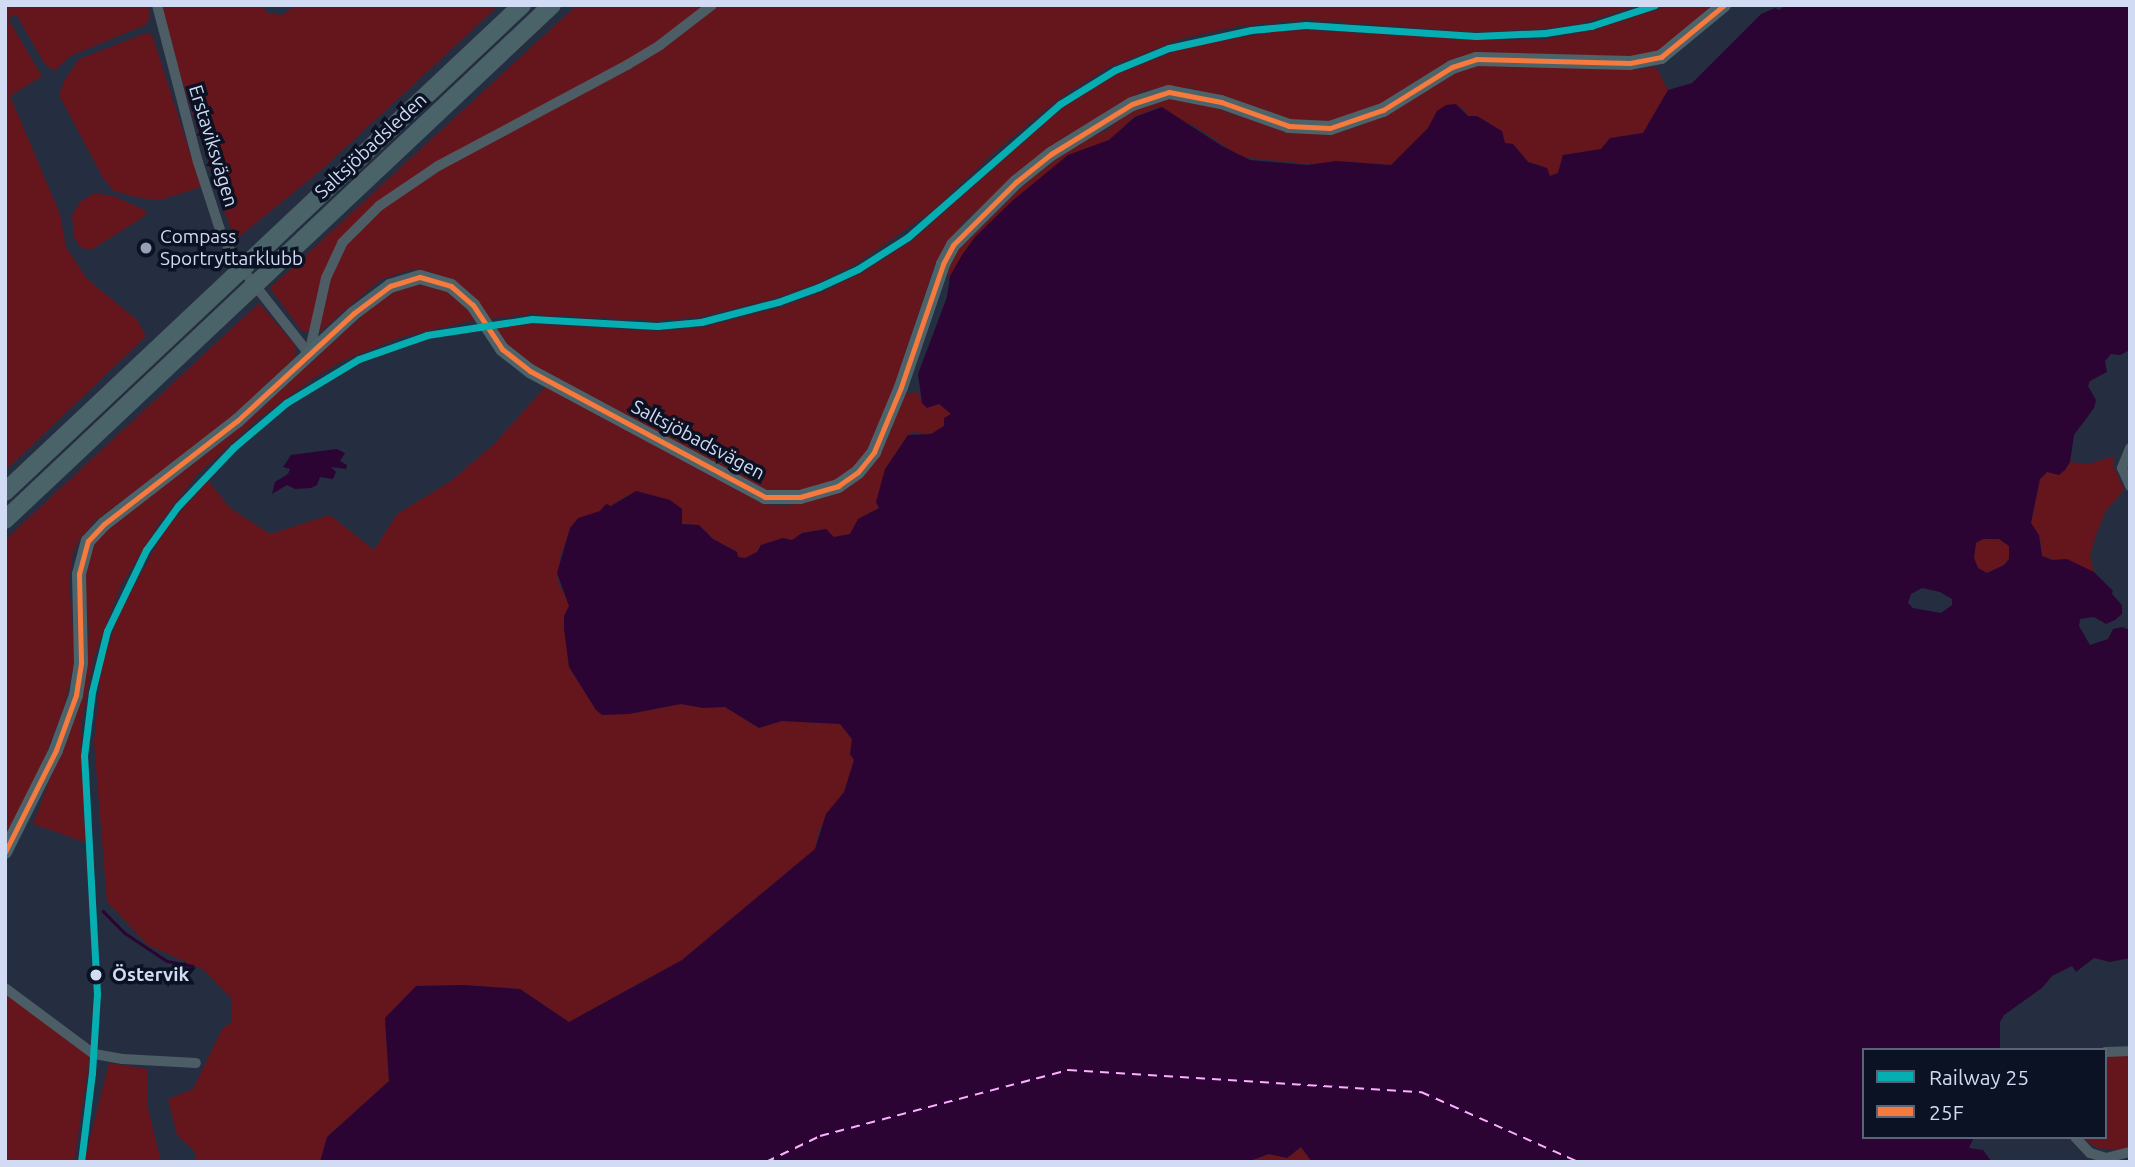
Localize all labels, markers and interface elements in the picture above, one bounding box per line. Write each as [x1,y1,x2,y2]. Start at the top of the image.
street label: Erstaviksvägen [184,82,242,210]
street label: Saltsjöbadsleden [310,88,432,204]
place label: Compass Sportryttarklubb [160,226,303,270]
marker: Compass Sportryttarklubb [138,240,154,256]
street label: Saltsjöbadsvägen [627,395,769,485]
place label: Östervik [112,964,189,986]
marker: Östervik [86,965,106,985]
legend [1862,1048,2107,1139]
text: Railway 25 [1929,1065,2029,1089]
text: 25F [1929,1100,1964,1124]

